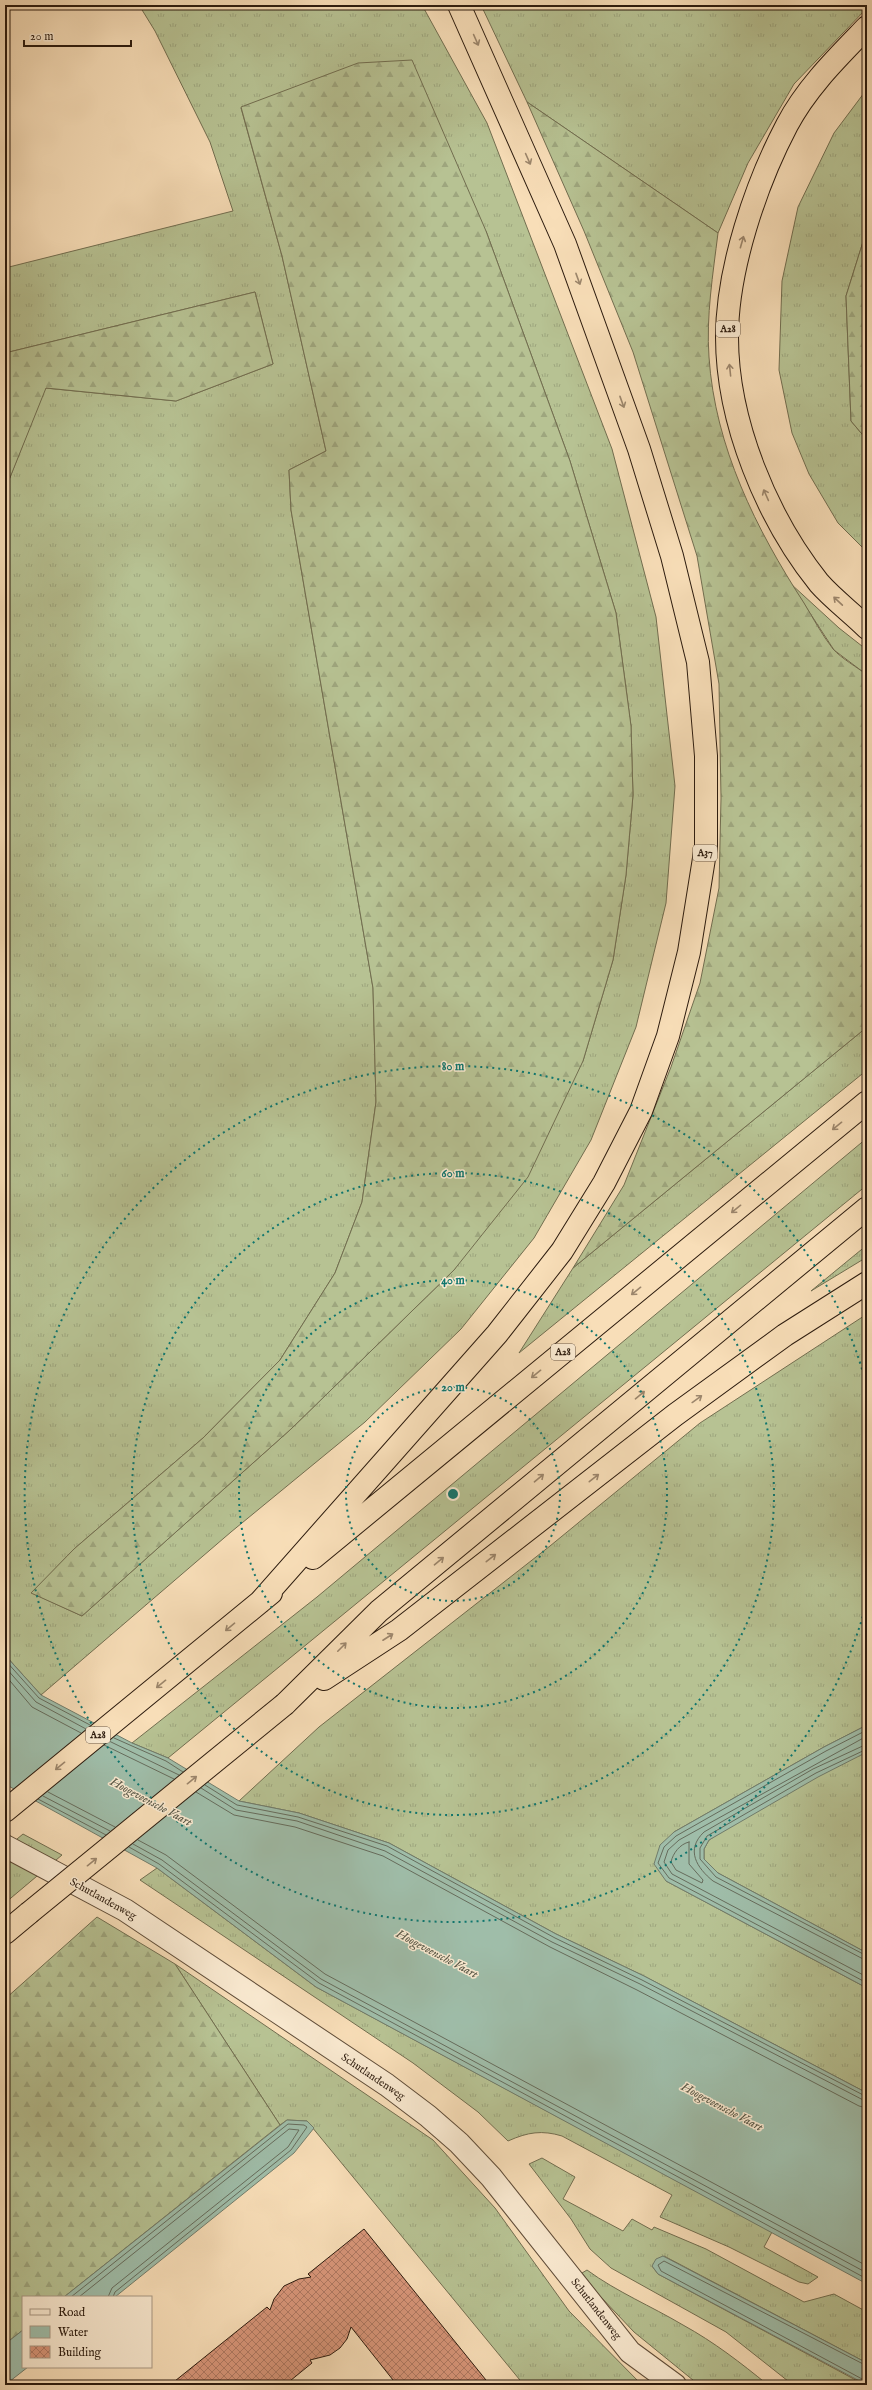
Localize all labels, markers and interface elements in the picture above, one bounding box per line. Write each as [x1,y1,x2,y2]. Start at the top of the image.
scale bar [24,22,131,48]
text: 20 m [30,29,53,44]
one-way arrow [472,34,480,46]
one-way arrow [525,153,533,165]
one-way arrow [739,236,746,249]
one-way arrow [575,273,583,285]
road number: A28 [716,321,740,337]
one-way arrow [726,364,734,377]
one-way arrow [619,395,626,408]
one-way arrow [761,489,769,501]
one-way arrow [834,597,844,606]
road number: A37 [693,845,717,861]
text: 80 m [442,1059,465,1074]
one-way arrow [831,1122,842,1131]
text: 60 m [442,1166,465,1181]
one-way arrow [731,1204,742,1213]
text: 40 m [441,1273,466,1288]
one-way arrow [631,1287,641,1296]
road number: A28 [551,1344,575,1360]
one-way arrow [530,1370,541,1379]
text: 20 m [441,1380,465,1395]
one-way arrow [634,1391,645,1399]
one-way arrow [691,1395,702,1403]
one-way arrow [534,1474,545,1482]
one-way arrow [588,1474,599,1483]
centre of rings [446,1487,460,1501]
one-way arrow [486,1554,497,1563]
one-way arrow [434,1557,445,1565]
one-way arrow [224,1623,235,1632]
one-way arrow [382,1633,394,1641]
one-way arrow [337,1642,347,1652]
one-way arrow [155,1679,166,1688]
road number: A28 [86,1727,110,1743]
one-way arrow [55,1762,65,1771]
water label: Hoogeveensche Vaart [106,1774,195,1831]
one-way arrow [187,1775,198,1784]
one-way arrow [86,1857,97,1866]
street label: Schutlandenweg [67,1875,140,1924]
water label: Hoogeveensche Vaart [392,1926,481,1983]
street label: Schutlandenweg [338,2050,408,2104]
water label: Hoogeveensche Vaart [677,2079,766,2136]
street label: Schutlandenweg [568,2275,625,2343]
legend [22,2296,152,2368]
text: Road [58,2305,86,2320]
text: Water [58,2325,89,2340]
text: Building [58,2345,102,2360]

